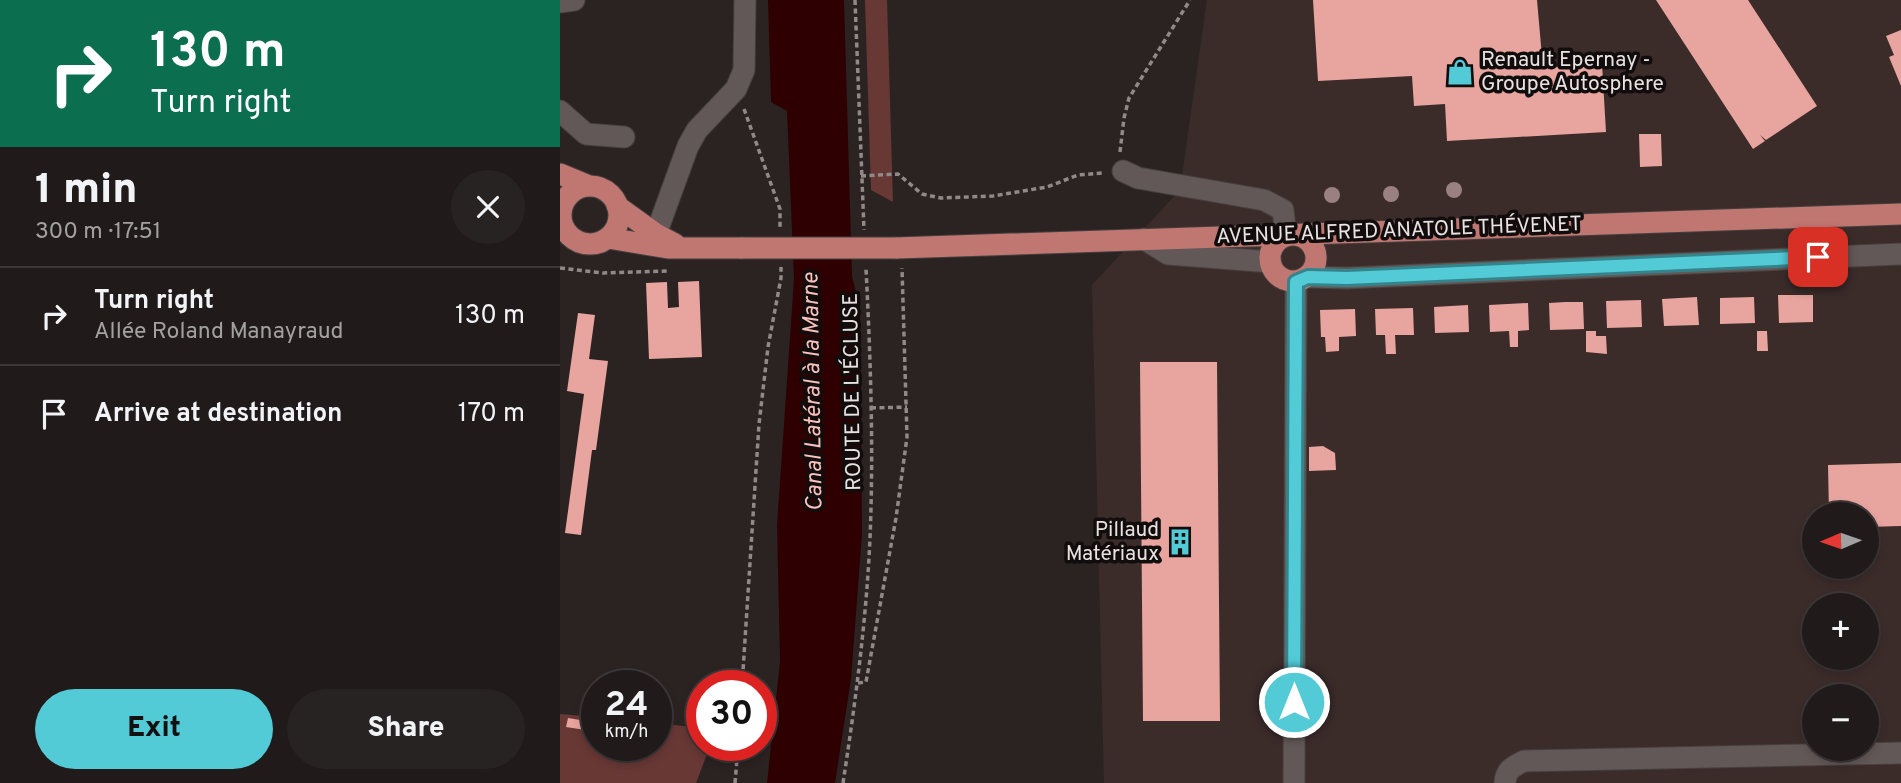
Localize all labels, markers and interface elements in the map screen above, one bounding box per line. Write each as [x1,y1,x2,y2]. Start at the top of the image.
text: 130 m [150,23,286,85]
icon: right [35,28,126,119]
place label: Renault Epernay - Groupe Autosphere [1481,47,1664,98]
shop icon: Renault Epernay - Groupe Autosphere [1445,57,1475,87]
text: Turn right [150,84,292,124]
text: 1 min [35,165,138,218]
button: close [451,170,525,244]
street label: AVENUE ALFRED ANATOLE THÉVENET [1216,210,1582,251]
text: 300 m · 17:51 [35,218,161,247]
pin [1788,227,1848,287]
icon: arrive [1799,238,1837,276]
water label: Canal Latéral à la Marne [797,271,831,512]
text: Turn right [94,285,214,318]
street label: ROUTE DE L'ÉCLUSE [837,293,868,491]
icon: right [35,297,73,335]
text: 130 m [455,300,525,333]
text: Allée Roland Manayraud [94,318,343,347]
icon: arrive [35,395,73,433]
text: Arrive at destination [94,398,342,431]
text: 170 m [458,398,525,431]
north arrow [1802,502,1880,579]
map controls [1802,502,1879,761]
place label: Pillaud Matériaux [1066,517,1159,568]
building icon: Pillaud Matériaux [1165,527,1195,557]
button: + [1802,593,1879,670]
position arrow [1257,665,1331,739]
speed limit sign: 30 [686,670,777,761]
text: 24 [605,684,648,728]
button: − [1802,684,1879,761]
button: Exit [35,689,273,769]
button: Share [287,689,525,769]
text: km/h [605,721,648,744]

